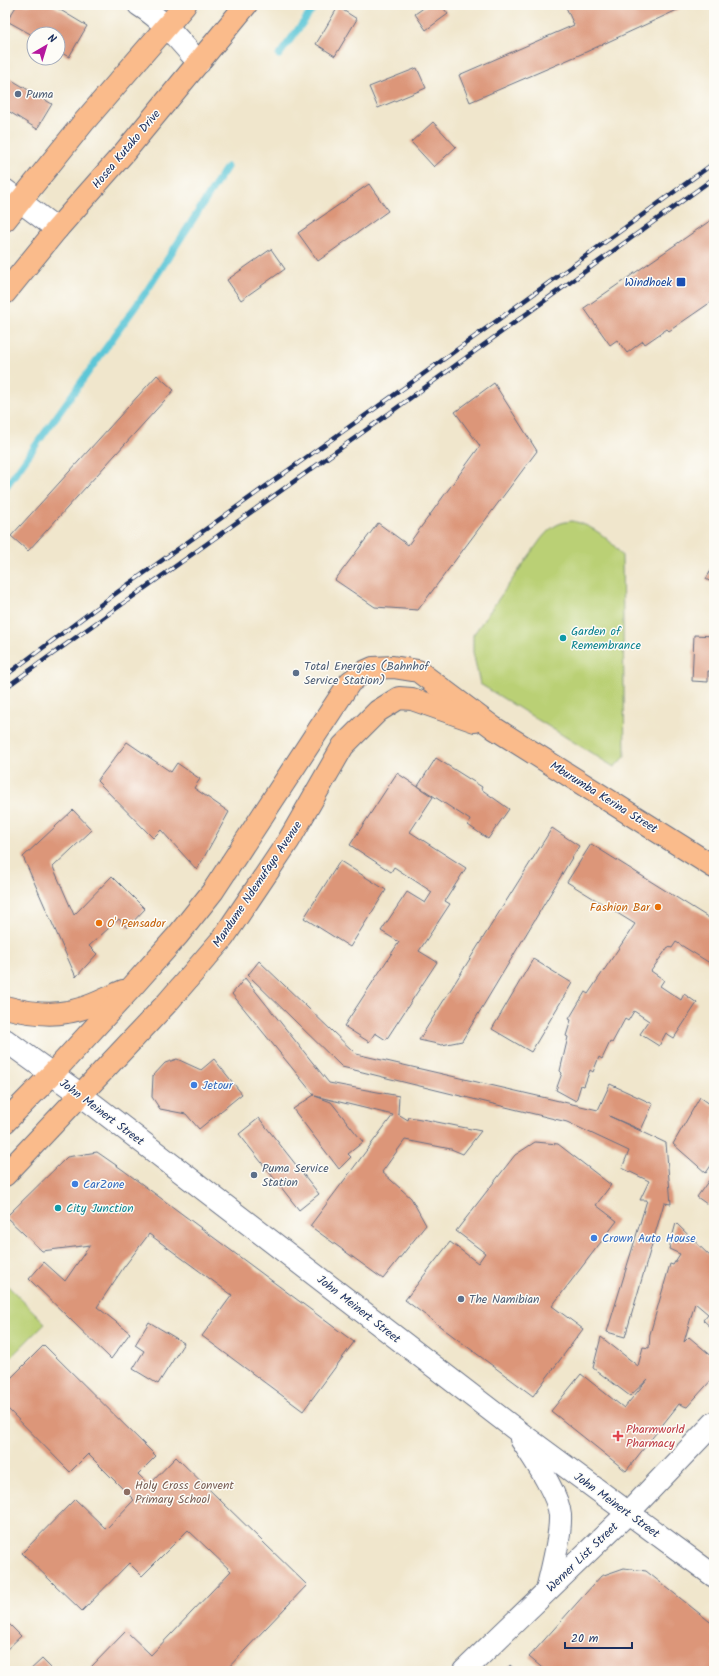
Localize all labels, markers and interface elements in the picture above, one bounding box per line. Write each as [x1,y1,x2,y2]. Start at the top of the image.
north arrow [26,26,66,66]
text: N [43,30,60,48]
place label: Puma [26,85,54,104]
marker: Puma [13,89,23,99]
street label: Hosea Kutako Drive [87,105,166,193]
place label: Windhoek [624,273,672,292]
marker: Windhoek [675,276,687,288]
place label: Garden of Remembrance [571,622,642,655]
marker: Garden of Remembrance [558,633,568,643]
place label: Total Energies (Bahnhof Service Station) [304,657,430,690]
marker: Total Energies (Bahnhof Service Station) [291,668,301,678]
street label: Mburumba Kerina Street [546,756,662,839]
street label: Mandume Ndemufayo Avenue [208,817,307,951]
place label: Fashion Bar [590,898,651,917]
marker: Fashion Bar [653,902,663,912]
place label: O' Pensador [107,914,166,933]
marker: O' Pensador [94,918,104,928]
street label: John Meinert Street [55,1074,148,1151]
place label: Jetour [202,1076,234,1095]
marker: Jetour [189,1080,199,1090]
place label: Puma Service Station [262,1159,329,1192]
marker: Puma Service Station [249,1170,259,1180]
place label: CarZone [83,1175,125,1194]
marker: CarZone [70,1179,80,1189]
place label: City Junction [66,1199,134,1218]
marker: City Junction [53,1203,63,1213]
place label: Crown Auto House [602,1229,696,1248]
marker: Crown Auto House [589,1233,599,1243]
street label: John Meinert Street [313,1270,405,1349]
place label: The Namibian [469,1290,539,1309]
marker: The Namibian [456,1294,466,1304]
place label: Pharmworld Pharmacy [626,1420,686,1453]
marker: Pharmworld Pharmacy [613,1431,623,1441]
street label: John Meinert Street [570,1468,664,1543]
place label: Holy Cross Convent Primary School [135,1476,234,1509]
marker: Holy Cross Convent Primary School [122,1487,132,1497]
street label: Werner List Street [542,1518,623,1597]
scale bar [565,1624,632,1650]
text: 20 m [571,1629,599,1648]

